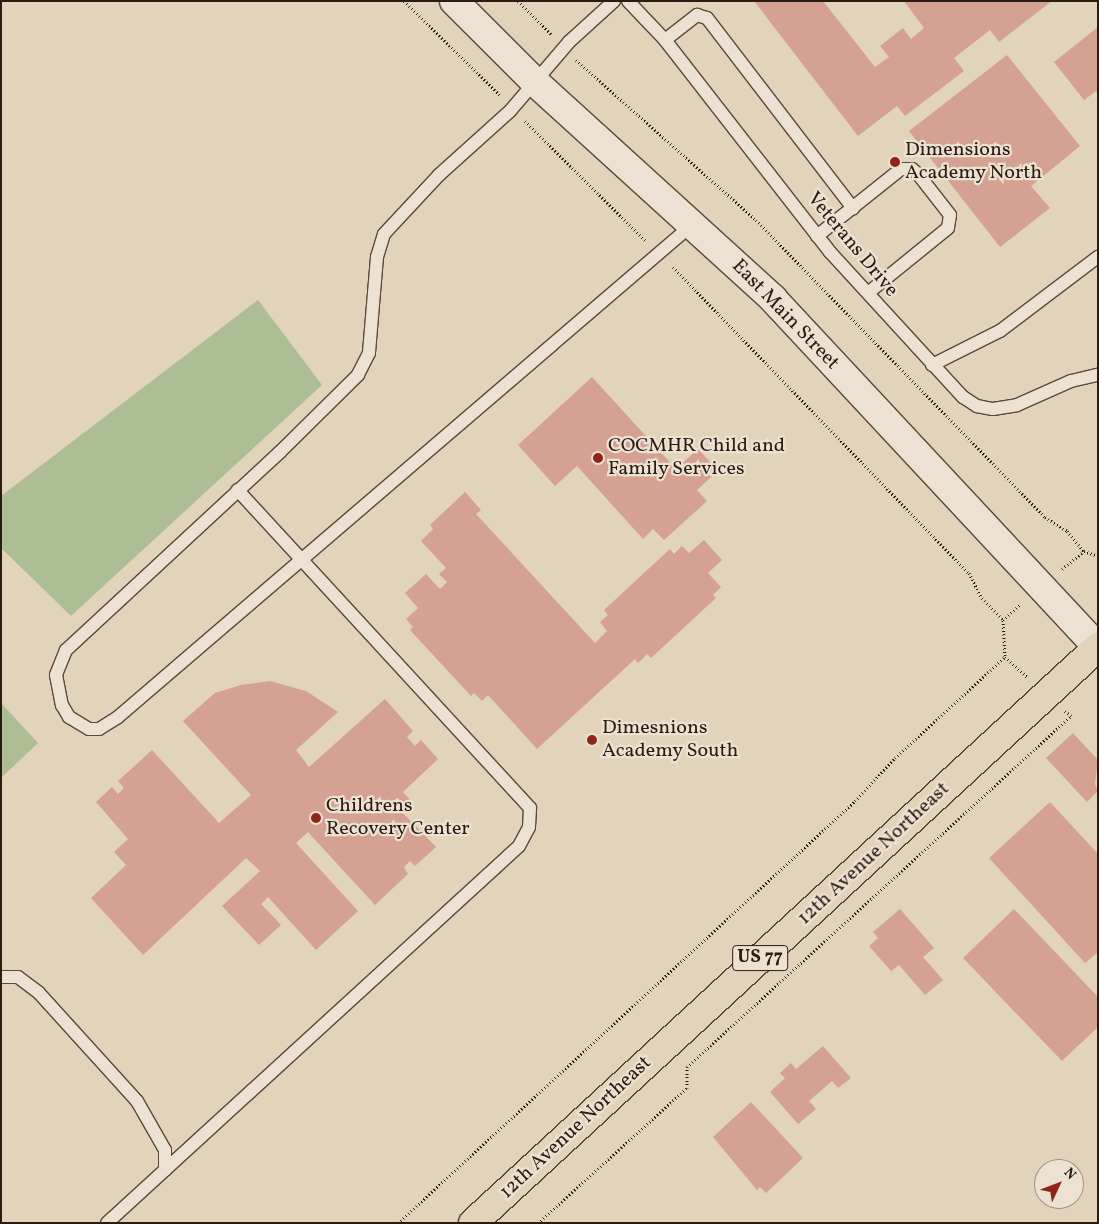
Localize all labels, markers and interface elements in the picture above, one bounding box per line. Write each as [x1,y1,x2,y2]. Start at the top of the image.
place label: Dimensions Academy North [905,138,1043,185]
marker: Dimensions Academy North [889,156,901,168]
street label: Veterans Drive [801,188,903,302]
street label: East Main Street [726,255,844,375]
place label: COCMHR Child and Family Services [608,434,785,481]
marker: COCMHR Child and Family Services [592,452,604,464]
place label: Dimesnions Academy South [602,716,739,763]
marker: Dimesnions Academy South [586,734,598,746]
street label: 12th Avenue Northeast [793,777,955,931]
place label: Childrens Recovery Center [326,794,470,841]
marker: Childrens Recovery Center [310,812,322,824]
road number: US 77 [731,941,789,974]
street label: 12th Avenue Northeast [495,1051,657,1205]
north arrow [1034,1159,1084,1209]
text: N [1059,1164,1080,1184]

